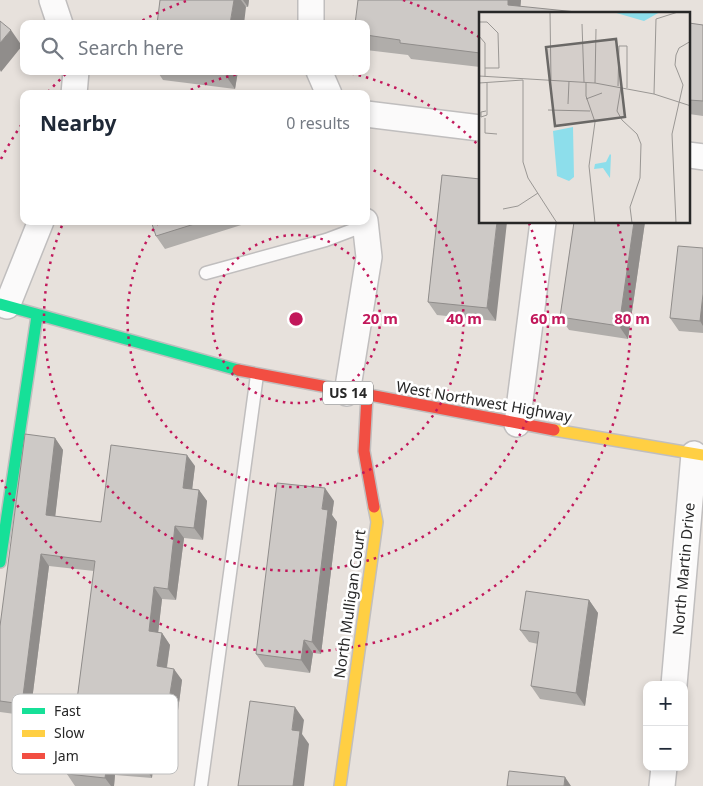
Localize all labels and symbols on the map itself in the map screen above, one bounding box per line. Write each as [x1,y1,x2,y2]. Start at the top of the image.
inset map [479,12,690,224]
text: 20 m [362,308,398,328]
text: 40 m [446,308,482,328]
text: 60 m [530,308,566,328]
text: 80 m [614,308,650,328]
centre of rings [287,310,305,328]
street label: West Northwest Highway [395,376,574,426]
road number: US 14 [323,382,373,404]
street label: North Martin Drive [667,502,699,636]
street label: North Mulligan Court [329,528,369,680]
legend [12,694,178,774]
text: Fast [54,701,81,720]
text: Slow [54,723,85,742]
text: Jam [52,746,79,765]

